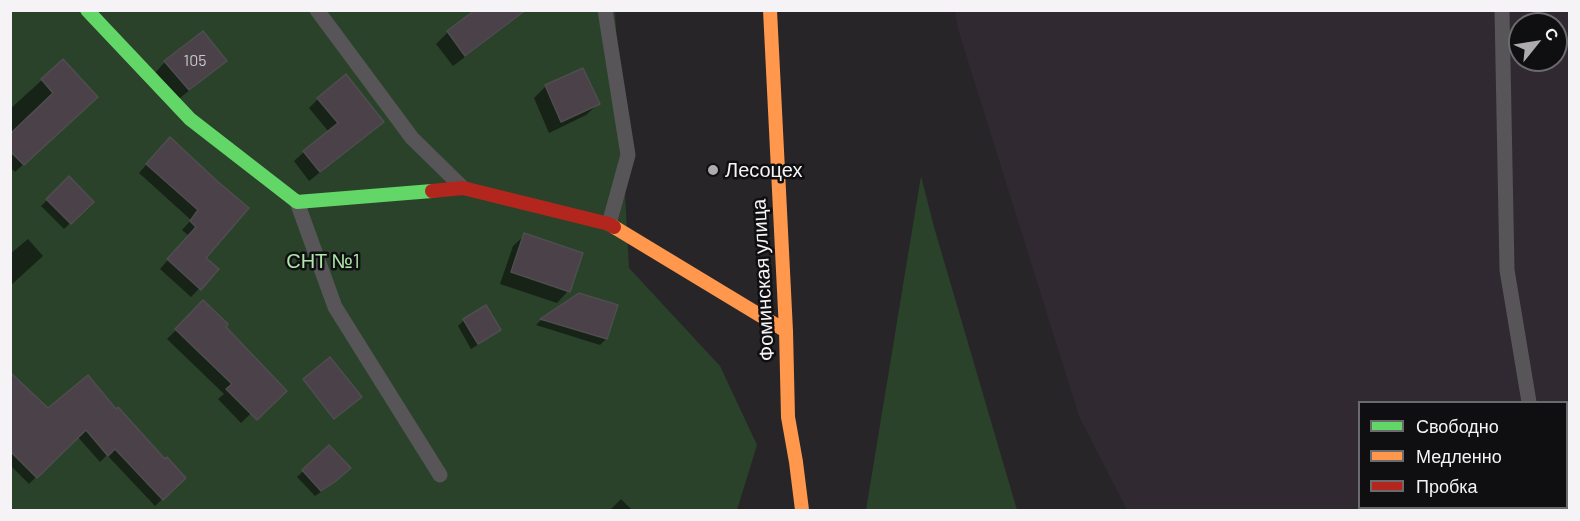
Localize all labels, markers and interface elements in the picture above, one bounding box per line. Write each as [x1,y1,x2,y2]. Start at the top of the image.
north arrow [1508,12,1568,72]
text: С [1541,24,1563,44]
house number: 105 [184,51,206,71]
place label: Лесоцех [725,158,803,182]
marker: Лесоцех [706,163,720,177]
street label: Фоминская улица [747,198,779,362]
park label: СНТ №1 [286,249,360,273]
legend [1358,401,1568,509]
text: Свободно [1416,415,1499,437]
text: Медленно [1416,445,1502,467]
text: Пробка [1416,475,1478,497]

